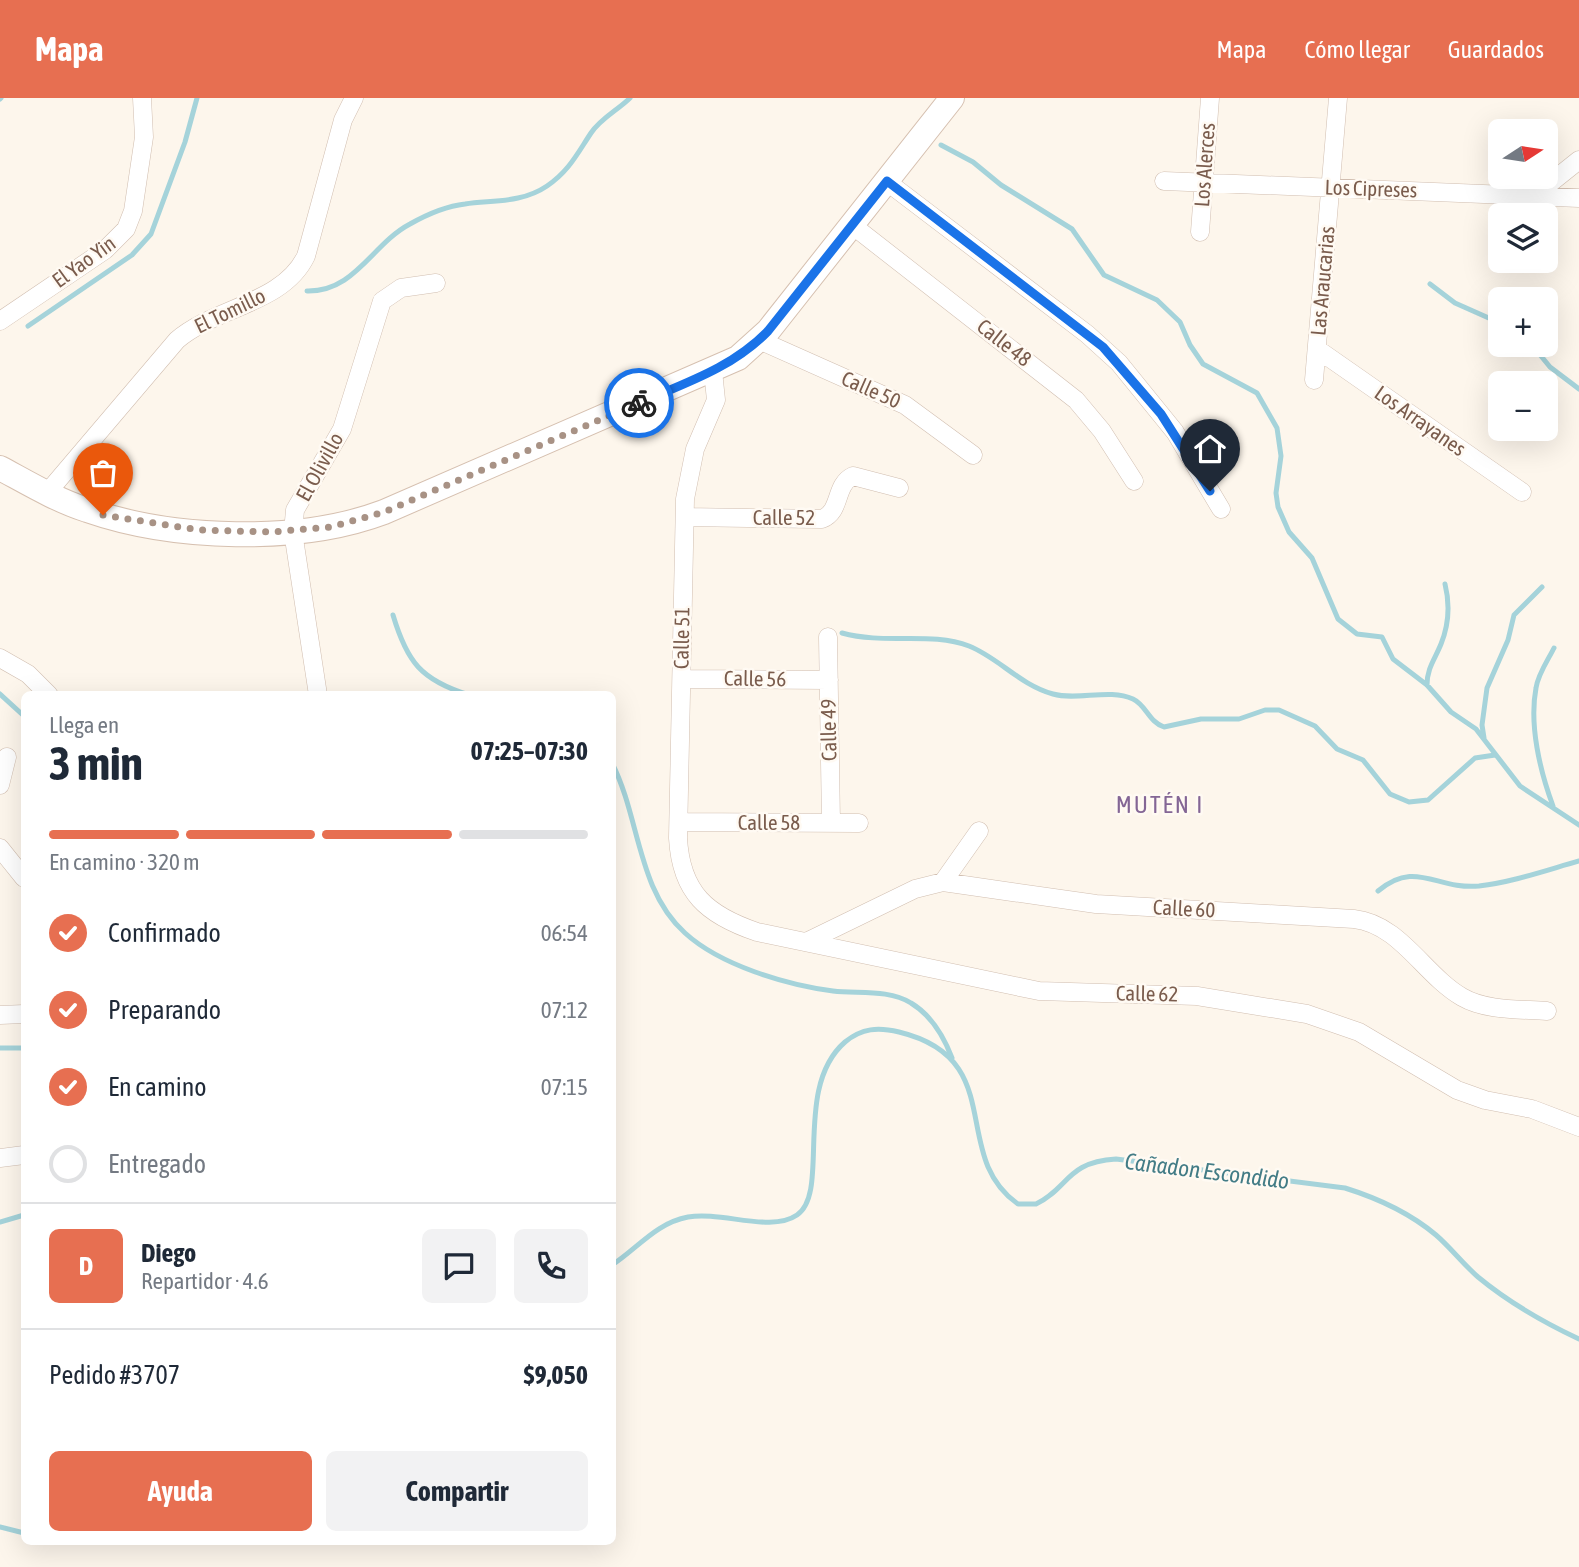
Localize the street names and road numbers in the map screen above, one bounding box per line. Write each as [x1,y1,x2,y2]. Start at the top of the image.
street label: Los Alerces [1189,122,1219,208]
street label: Los Cipreses [1324,174,1418,202]
street label: Las Araucarias [1305,225,1339,337]
street label: El Yao Yin [47,230,119,292]
street label: El Tomillo [190,283,269,338]
street label: Calle 48 [973,314,1037,371]
street label: Calle 50 [838,365,905,413]
street label: Los Arrayanes [1370,380,1471,460]
street label: El Olivillo [291,428,348,505]
street label: Calle 52 [753,505,815,529]
street label: Calle 51 [668,607,694,669]
street label: Calle 56 [724,665,786,691]
street label: Calle 49 [815,699,841,761]
street label: Calle 58 [738,810,800,834]
street label: Calle 60 [1152,894,1216,922]
street label: Calle 62 [1116,980,1178,1006]

